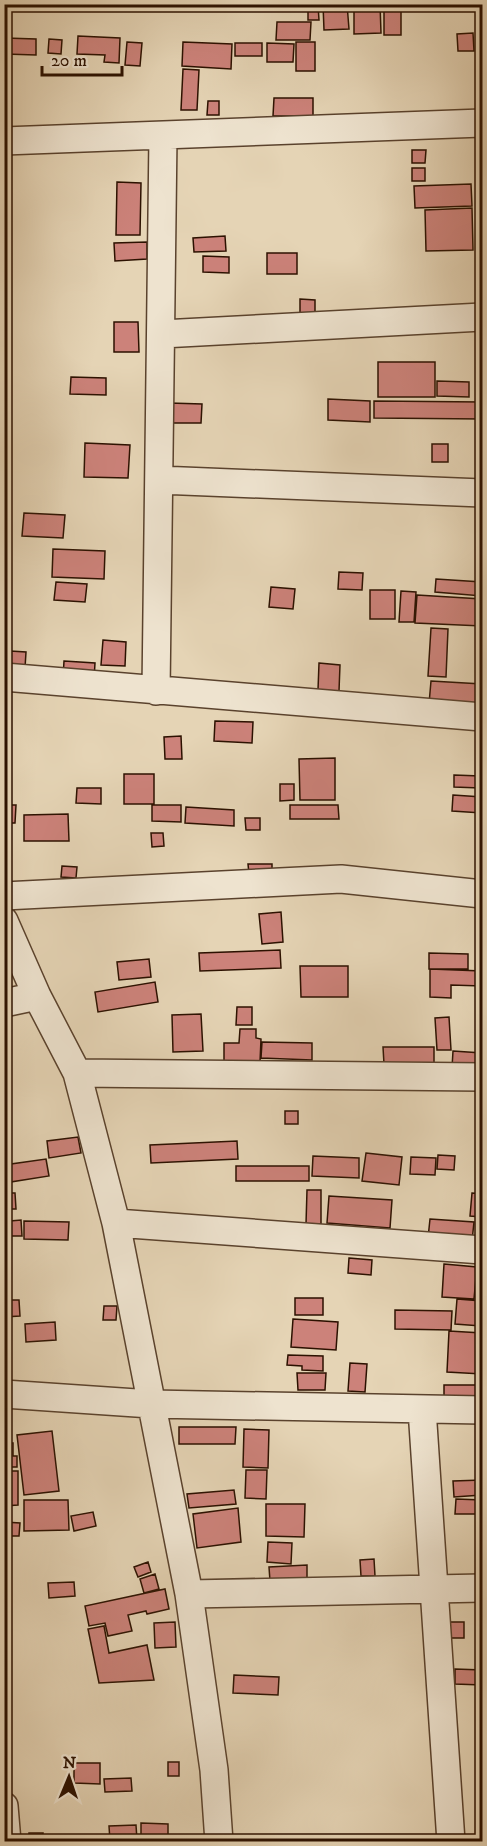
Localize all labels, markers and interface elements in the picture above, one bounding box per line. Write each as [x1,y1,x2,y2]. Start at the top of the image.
scale bar [42,39,122,77]
text: 20 m [51,50,87,72]
north arrow [39,1747,99,1807]
text: N [63,1753,76,1773]

